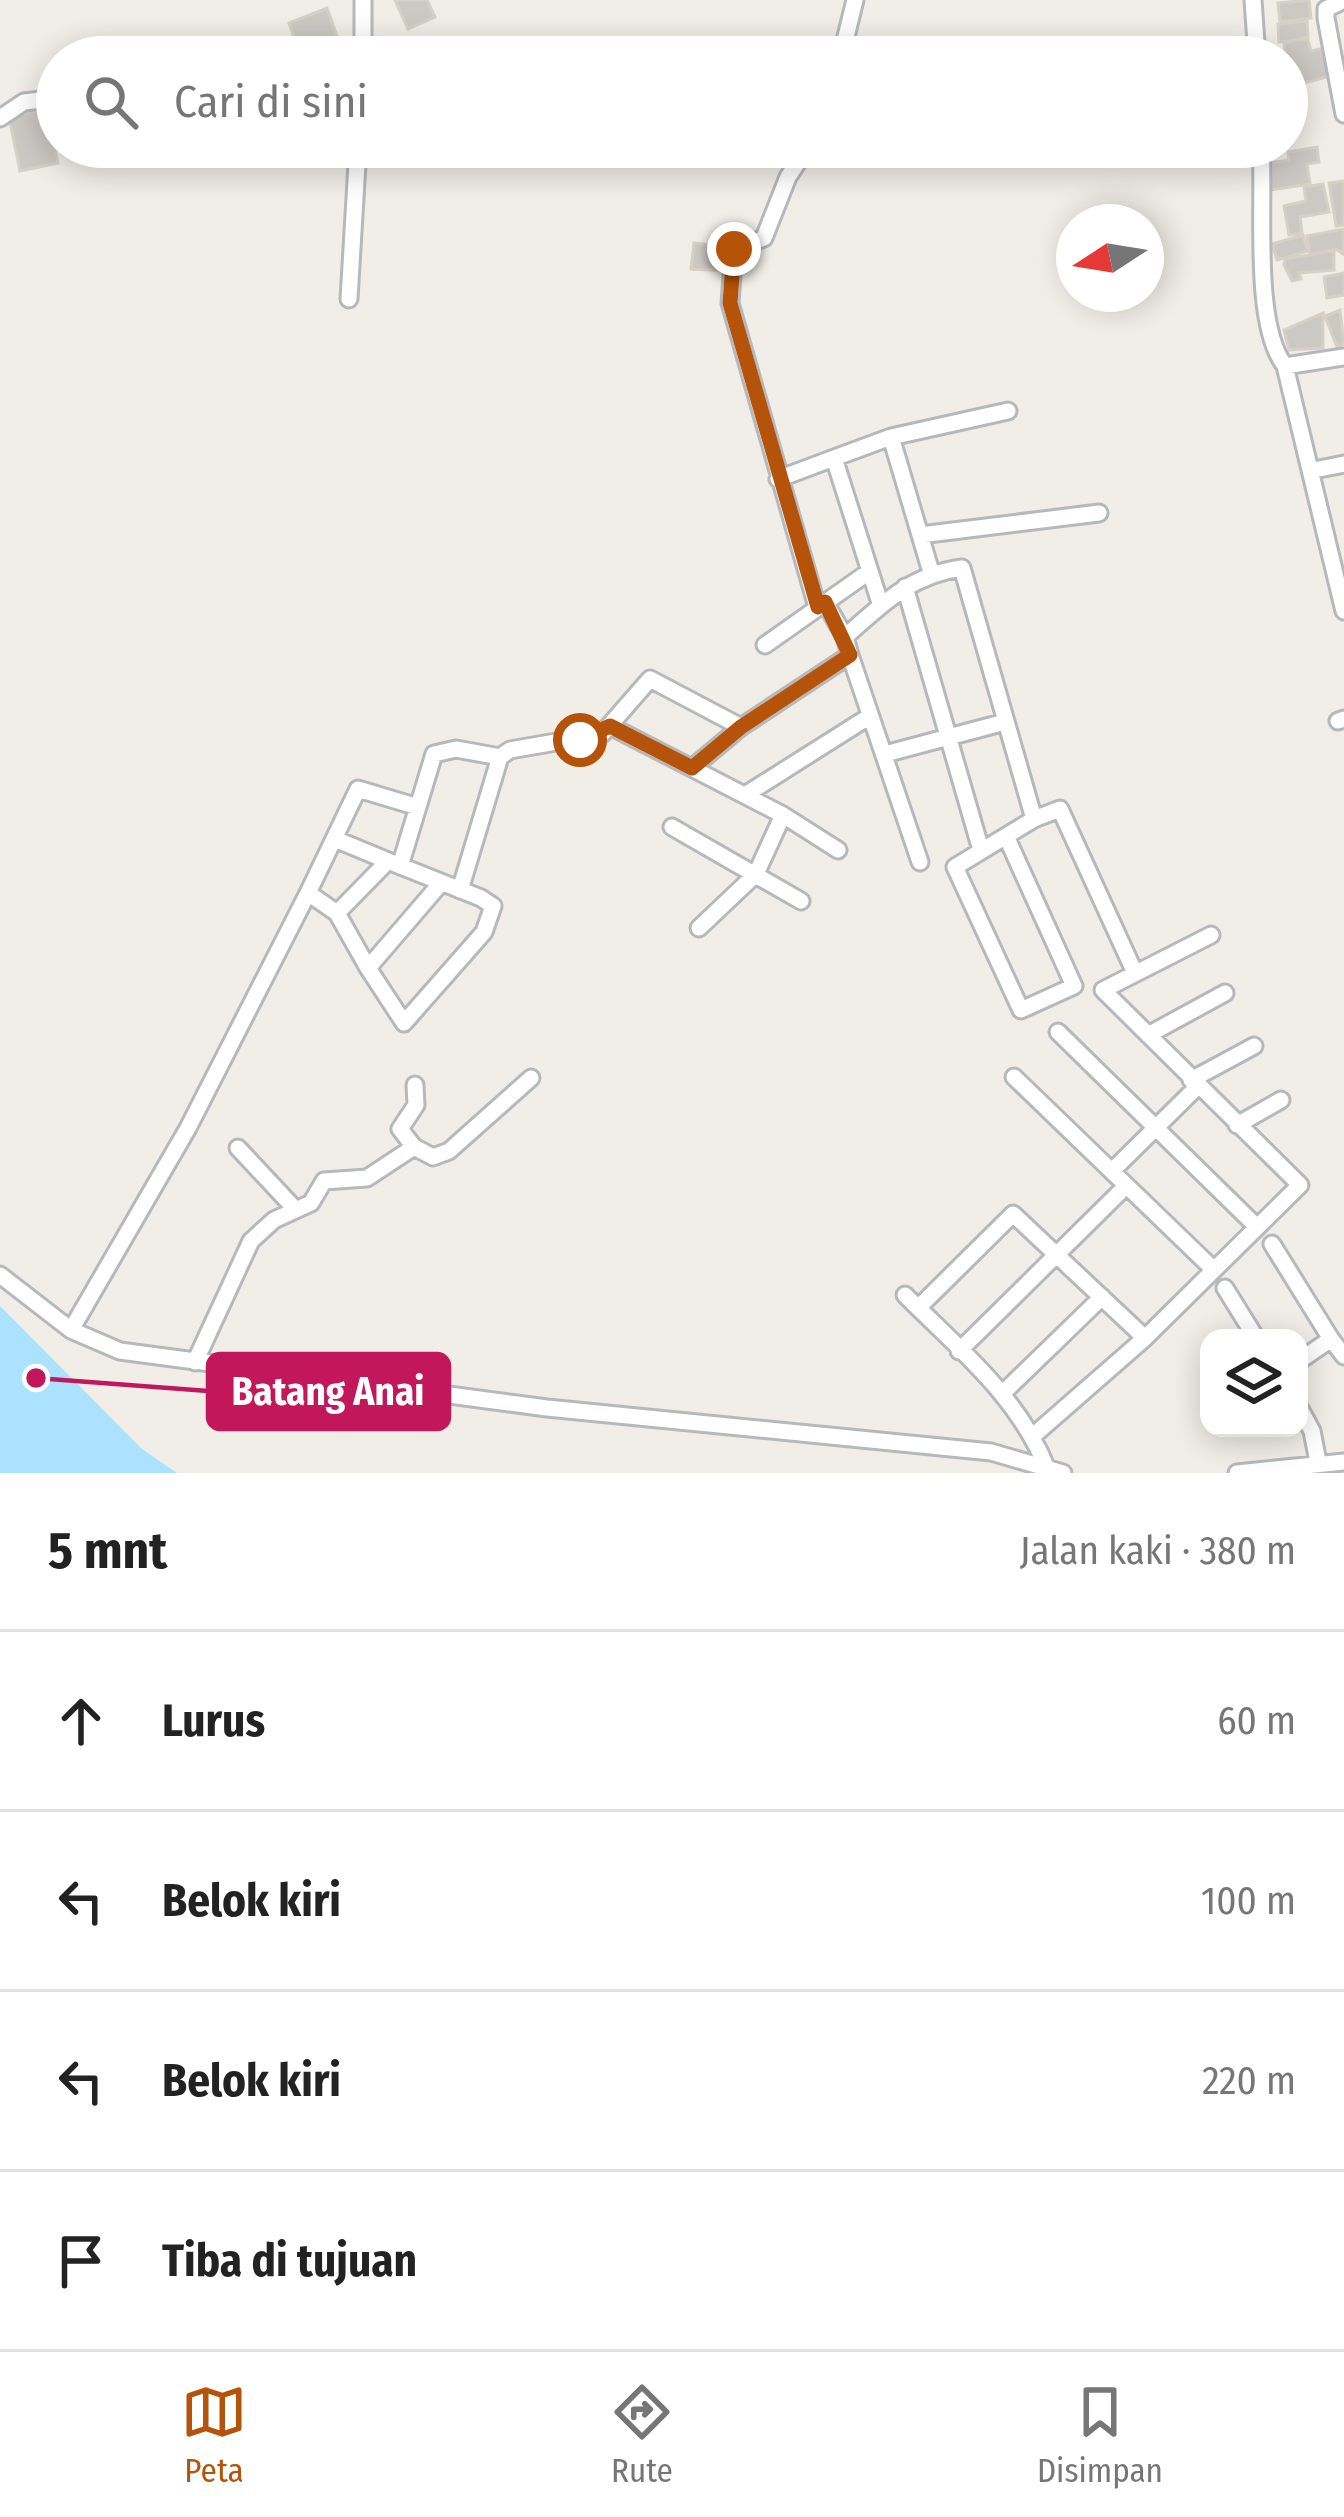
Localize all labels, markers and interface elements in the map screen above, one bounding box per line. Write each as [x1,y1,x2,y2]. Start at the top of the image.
search box [36,36,1308,168]
icon: search [78,69,144,135]
text: Cari di sini [174,75,368,129]
north arrow [1056,204,1164,312]
route end [707,222,761,276]
route start [553,713,607,767]
map controls [1200,1329,1308,1437]
button: layers [1200,1329,1308,1437]
callout: Batang Anai [208,1354,449,1429]
text: Batang Anai [232,1369,424,1415]
text: 5 mnt [48,1520,167,1582]
text: Jalan kaki · 380 m [1020,1528,1296,1574]
icon: ahead [48,1688,114,1754]
text: Lurus [162,1694,265,1748]
text: 60 m [1217,1698,1296,1744]
icon: left [48,1868,114,1934]
text: Belok kiri [162,1874,341,1928]
text: 100 m [1201,1878,1296,1924]
icon: left [48,2048,114,2114]
text: Belok kiri [162,2054,341,2108]
text: 220 m [1202,2058,1296,2104]
icon: arrive [48,2228,114,2294]
text: Tiba di tujuan [162,2234,417,2288]
tab: Peta [181,2379,247,2491]
tab: Rute [609,2379,675,2491]
tab: Disimpan [1037,2379,1163,2491]

